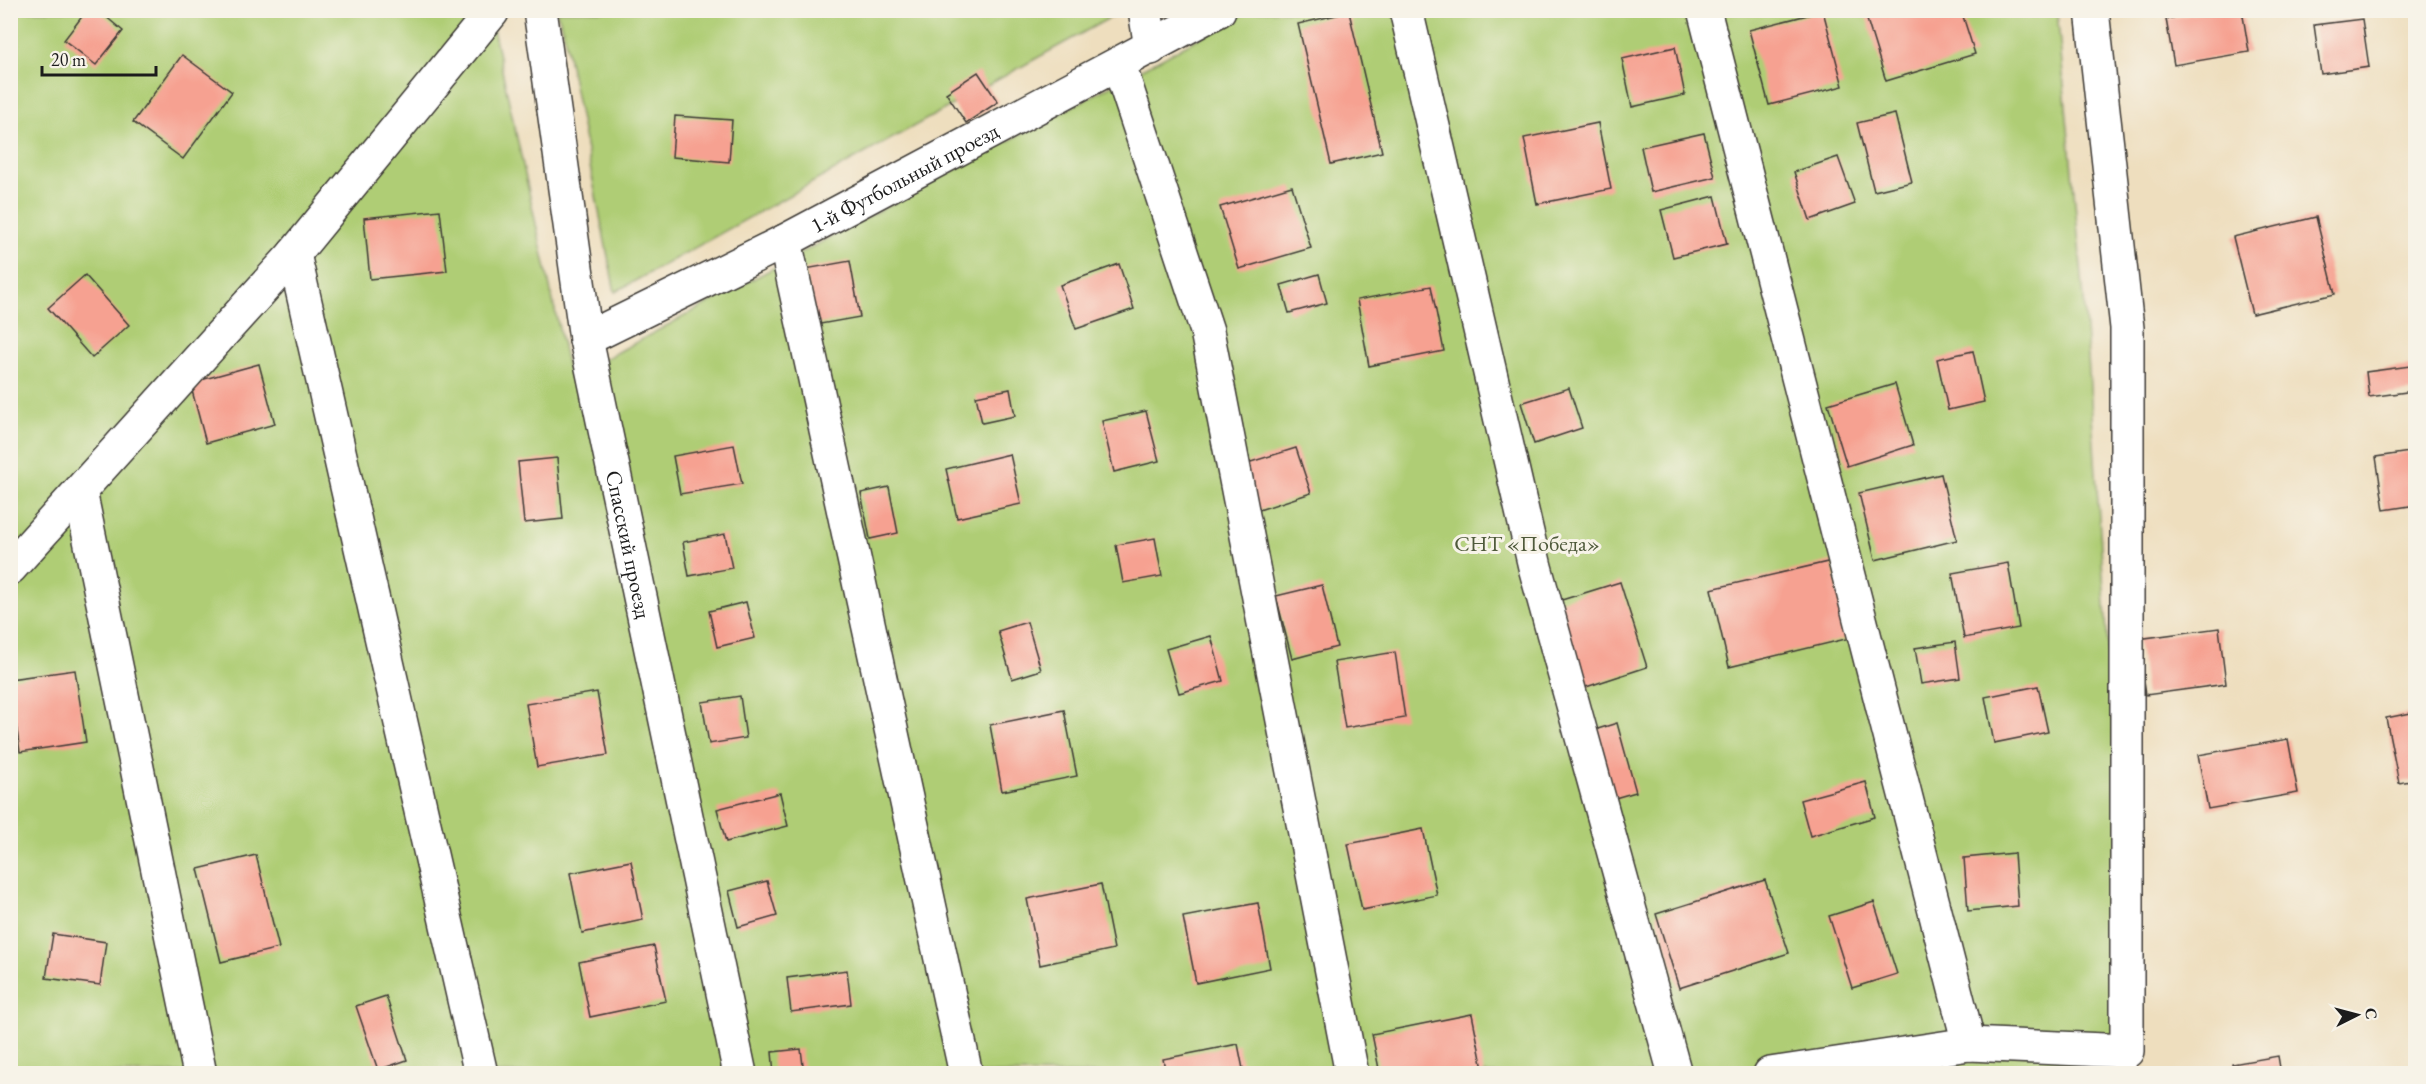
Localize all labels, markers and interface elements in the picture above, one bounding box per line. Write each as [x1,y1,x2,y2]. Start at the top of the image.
scale bar [42,39,156,77]
text: 20 m [51,48,86,71]
street label: 1-й Футбольный проезд [805,116,1004,240]
street label: Спасский проезд [599,468,658,621]
park label: СНТ «Победа» [1454,529,1600,558]
north arrow [2327,985,2387,1045]
text: С [2360,1007,2382,1020]

